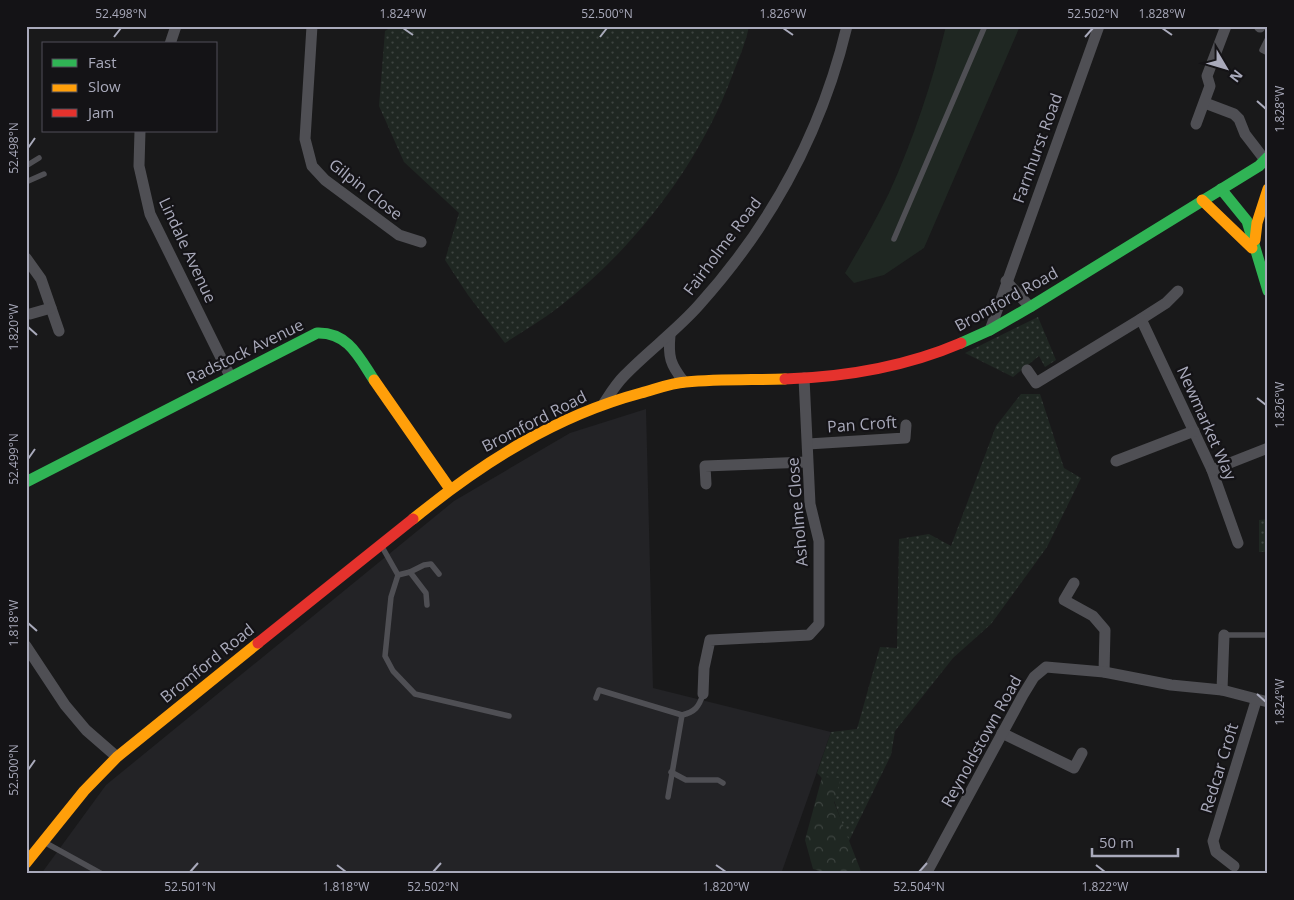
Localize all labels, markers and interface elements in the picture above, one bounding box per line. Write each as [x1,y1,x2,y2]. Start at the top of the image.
text: 52.498°N [95,5,147,22]
text: 1.824°W [380,5,426,22]
text: 52.500°N [581,5,633,22]
text: 1.826°W [760,5,806,22]
text: 52.502°N [1067,5,1119,22]
text: 1.828°W [1139,5,1185,22]
legend [42,42,218,132]
north arrow [1202,42,1252,92]
text: Fast [88,52,117,72]
text: N [1226,66,1248,87]
text: Slow [88,76,121,96]
text: 1.828°W [1271,86,1288,132]
street label: Farnhurst Road [1007,90,1067,206]
text: Jam [86,102,114,122]
text: 52.498°N [5,122,22,174]
street label: Gilpin Close [325,153,407,225]
street label: Fairholme Road [678,193,766,299]
street label: Lindale Avenue [154,194,222,306]
street label: Bromford Road [950,262,1062,336]
text: 1.820°W [5,304,22,350]
street label: Radstock Avenue [183,313,307,389]
street label: Newmarket Way [1172,363,1242,484]
text: 1.826°W [1271,382,1288,428]
street label: Bromford Road [478,385,590,457]
street label: Pan Croft [826,411,898,437]
text: 52.499°N [5,433,22,485]
street label: Asholme Close [781,456,813,568]
text: 1.818°W [5,600,22,646]
street label: Bromford Road [155,618,259,708]
street label: Reynoldstown Road [936,671,1026,811]
text: 1.824°W [1271,679,1288,725]
street label: Redcar Croft [1195,720,1243,816]
text: 52.500°N [5,744,22,796]
scale bar [1092,825,1178,857]
text: 50 m [1099,832,1134,852]
text: 52.501°N [164,878,216,895]
text: 1.818°W [323,878,369,895]
text: 52.502°N [407,878,459,895]
text: 1.820°W [703,878,749,895]
text: 52.504°N [893,878,945,895]
text: 1.822°W [1082,878,1128,895]

